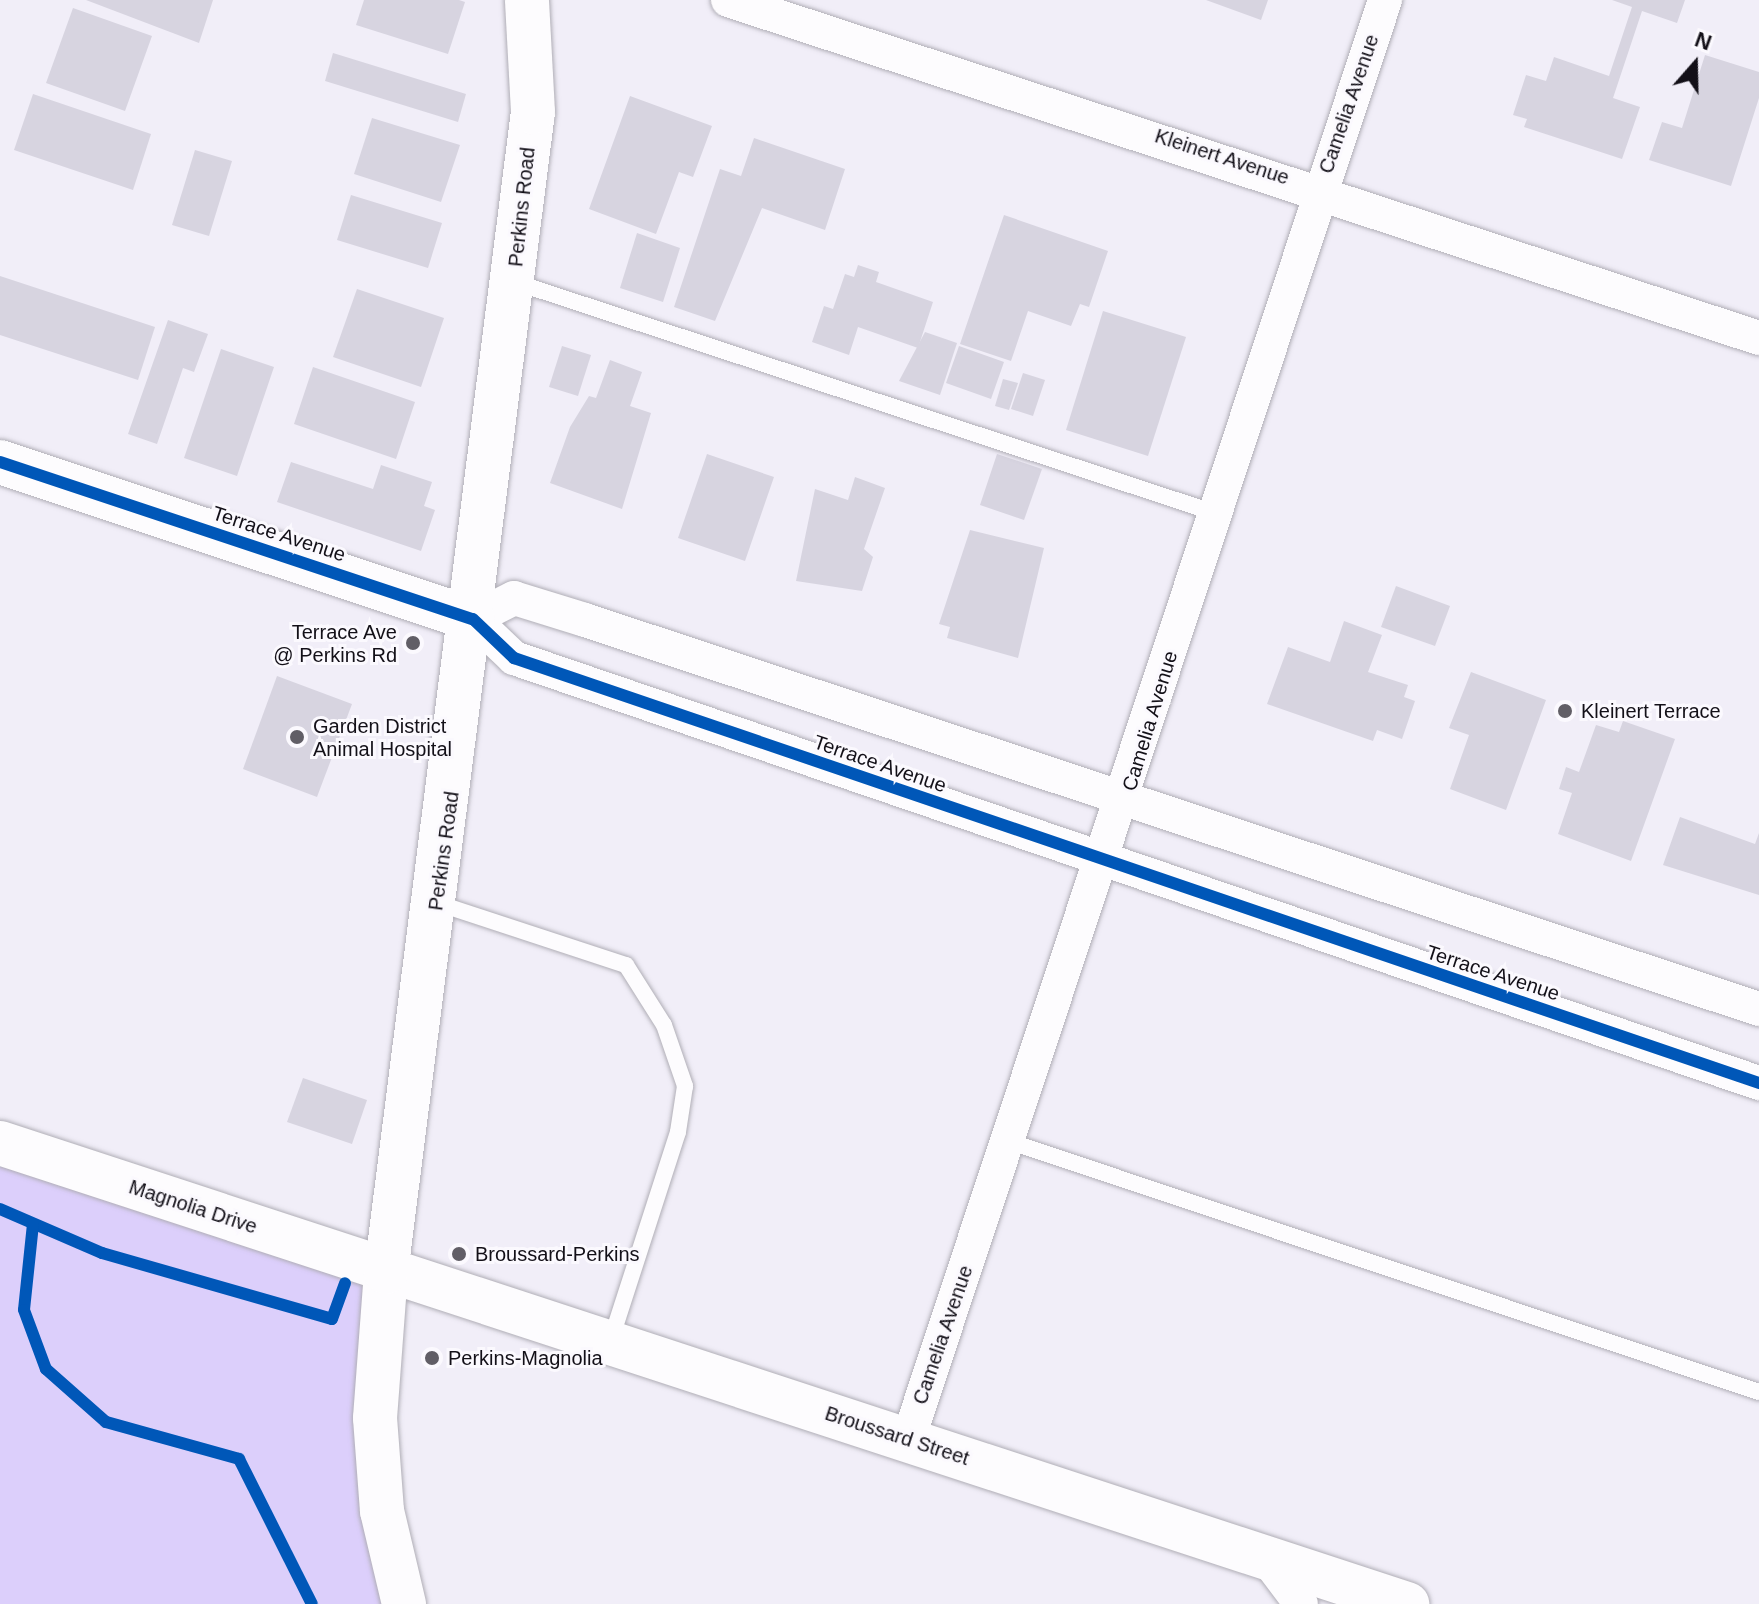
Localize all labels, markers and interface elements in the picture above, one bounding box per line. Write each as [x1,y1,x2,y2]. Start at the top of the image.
north arrow [1655,24,1735,104]
text: N [1692,27,1715,55]
street label: Camelia Avenue [1314,31,1384,177]
street label: Kleinert Avenue [1151,124,1293,190]
street label: Perkins Road [504,146,540,268]
street label: Terrace Avenue [209,501,349,567]
place label: Terrace Ave @ Perkins Rd [273,620,397,667]
marker: Terrace Ave @ Perkins Rd [404,634,422,652]
street label: Camelia Avenue [1117,647,1183,795]
place label: Kleinert Terrace [1581,699,1721,723]
marker: Kleinert Terrace [1556,702,1574,720]
place label: Garden District Animal Hospital [313,714,452,761]
marker: Garden District Animal Hospital [288,728,306,746]
street label: Terrace Avenue [810,730,950,798]
street label: Perkins Road [424,790,464,912]
street label: Terrace Avenue [1423,940,1563,1006]
street label: Magnolia Drive [126,1175,260,1239]
place label: Broussard-Perkins [475,1242,640,1266]
marker: Broussard-Perkins [450,1245,468,1263]
street label: Camelia Avenue [908,1262,978,1408]
place label: Perkins-Magnolia [448,1346,603,1370]
marker: Perkins-Magnolia [423,1349,441,1367]
street label: Broussard Street [822,1401,972,1471]

